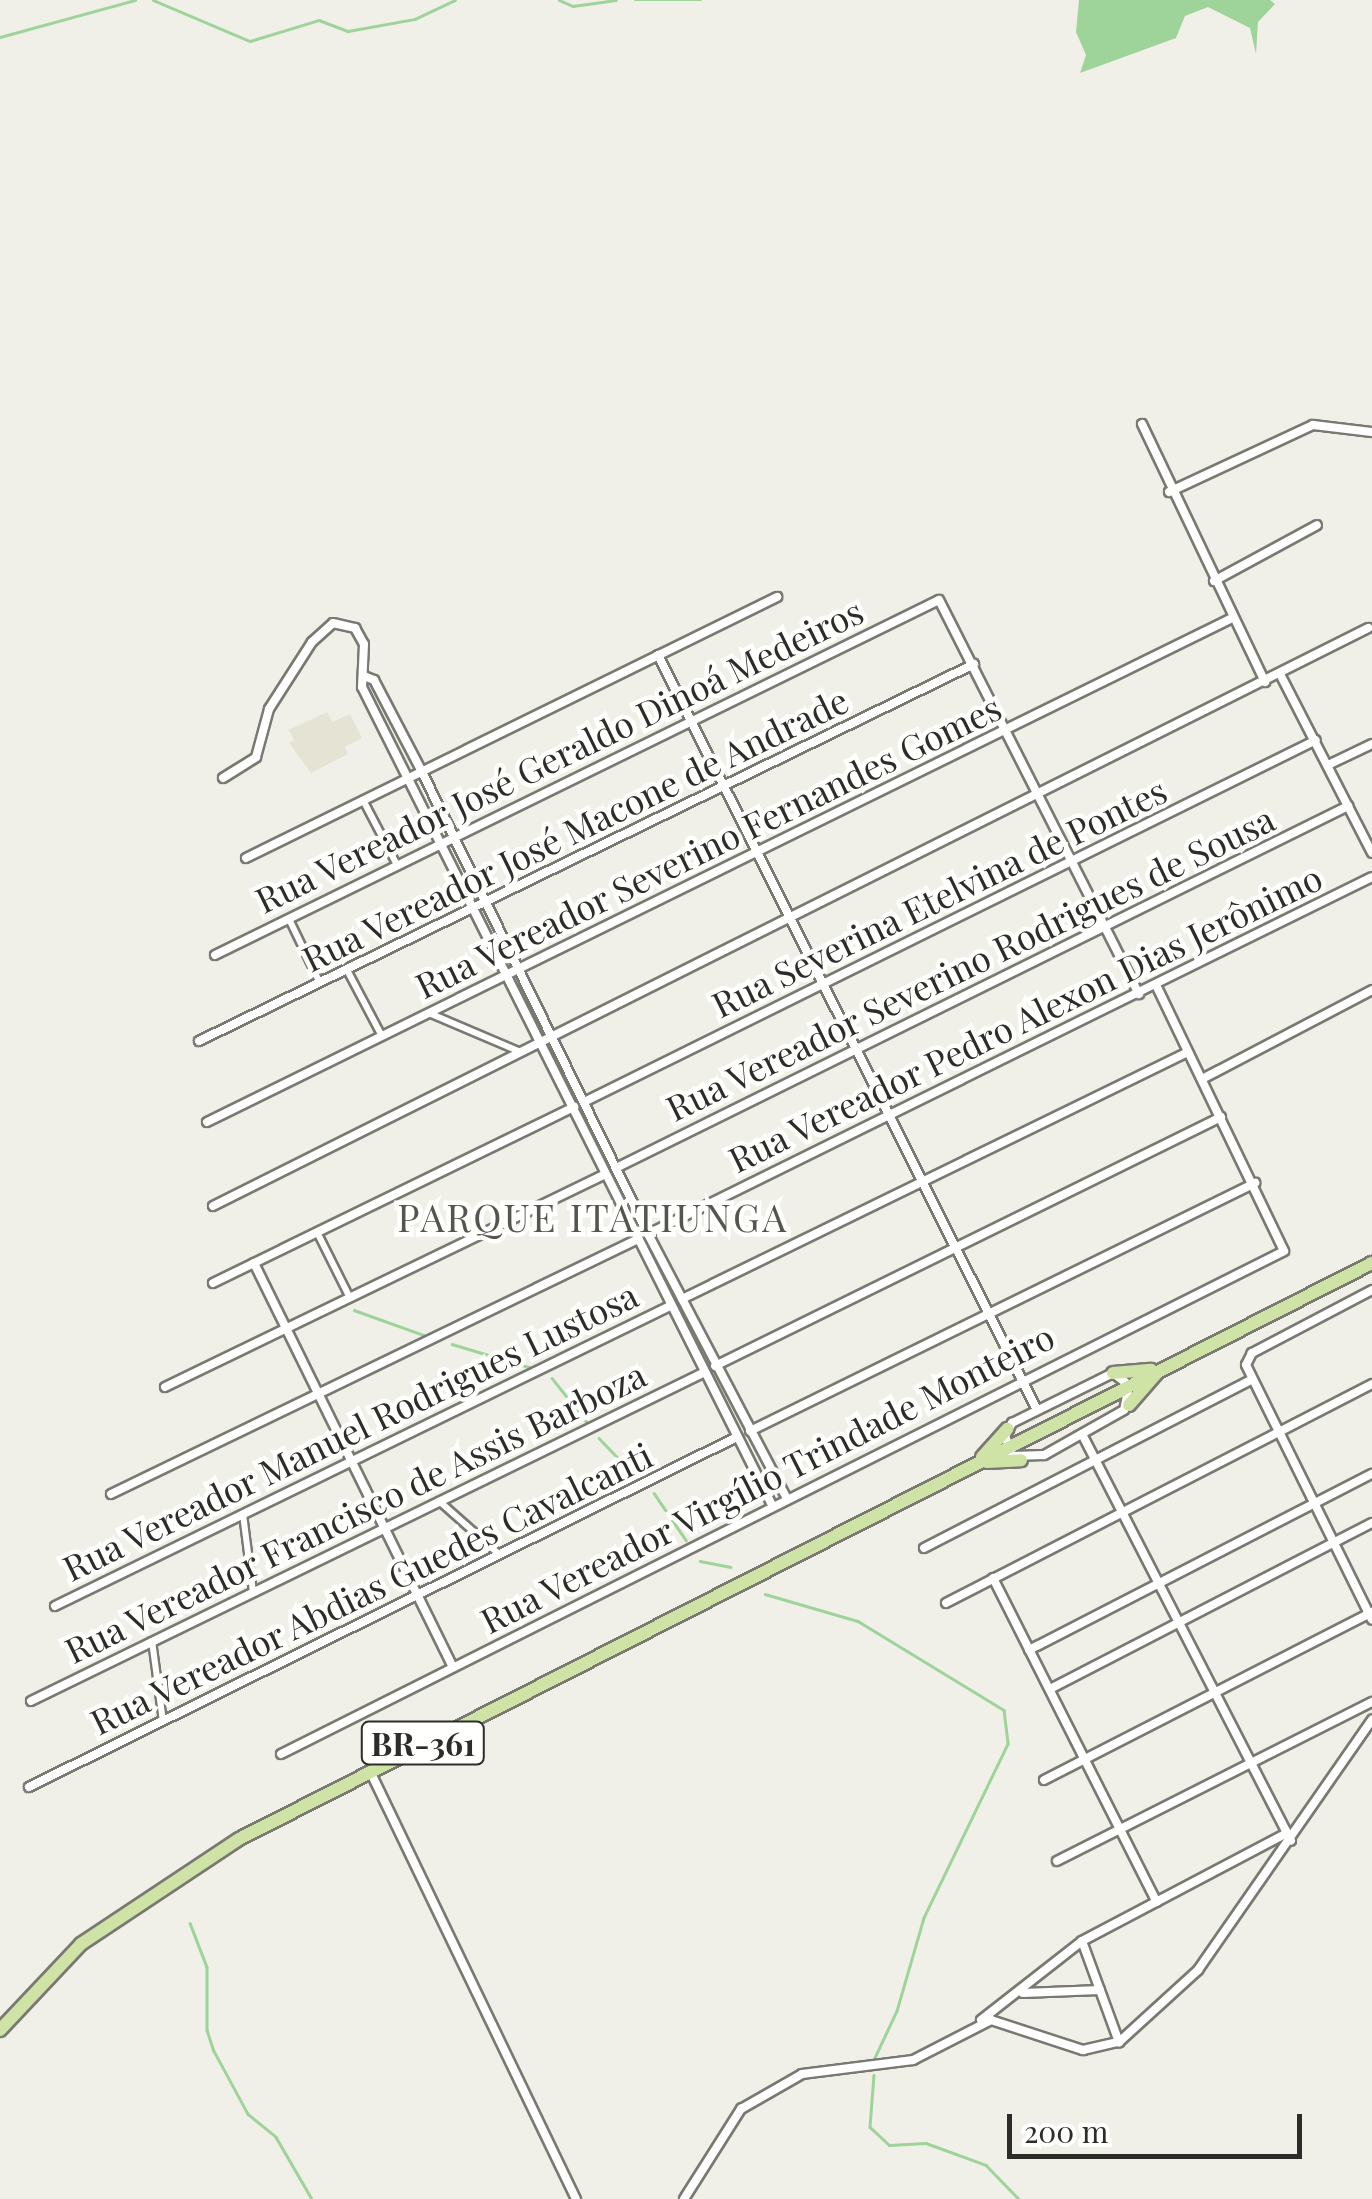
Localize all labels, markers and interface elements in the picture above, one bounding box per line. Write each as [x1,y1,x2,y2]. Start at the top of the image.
street label: Rua Vereador José Geraldo Dinoá Medeiros [247,589,871,921]
street label: Rua Vereador José Macone de Andrade [294,678,856,980]
street label: Rua Vereador Severino Fernandes Gomes [407,685,1009,1007]
street label: Rua Severina Etelvina de Pontes [704,768,1174,1026]
street label: Rua Vereador Severino Rodrigues de Sousa [658,797,1282,1129]
street label: Rua Vereador Pedro Alexon Dias Jerônimo [720,855,1330,1181]
district label: PARQUE ITATIUNGA [397,1194,789,1240]
street label: Rua Vereador Manuel Rodrigues Lustosa [55,1273,645,1589]
street label: Rua Vereador Virgílio Trindade Monteiro [472,1314,1062,1642]
street label: Rua Vereador Francisco de Assis Barboza [56,1352,654,1672]
street label: Rua Vereador Abdias Guedes Cavalcanti [82,1433,660,1743]
road number: BR-361 [360,1716,486,1770]
scale bar [1012,2094,1307,2156]
text: 200 m [1024,2111,1108,2151]

